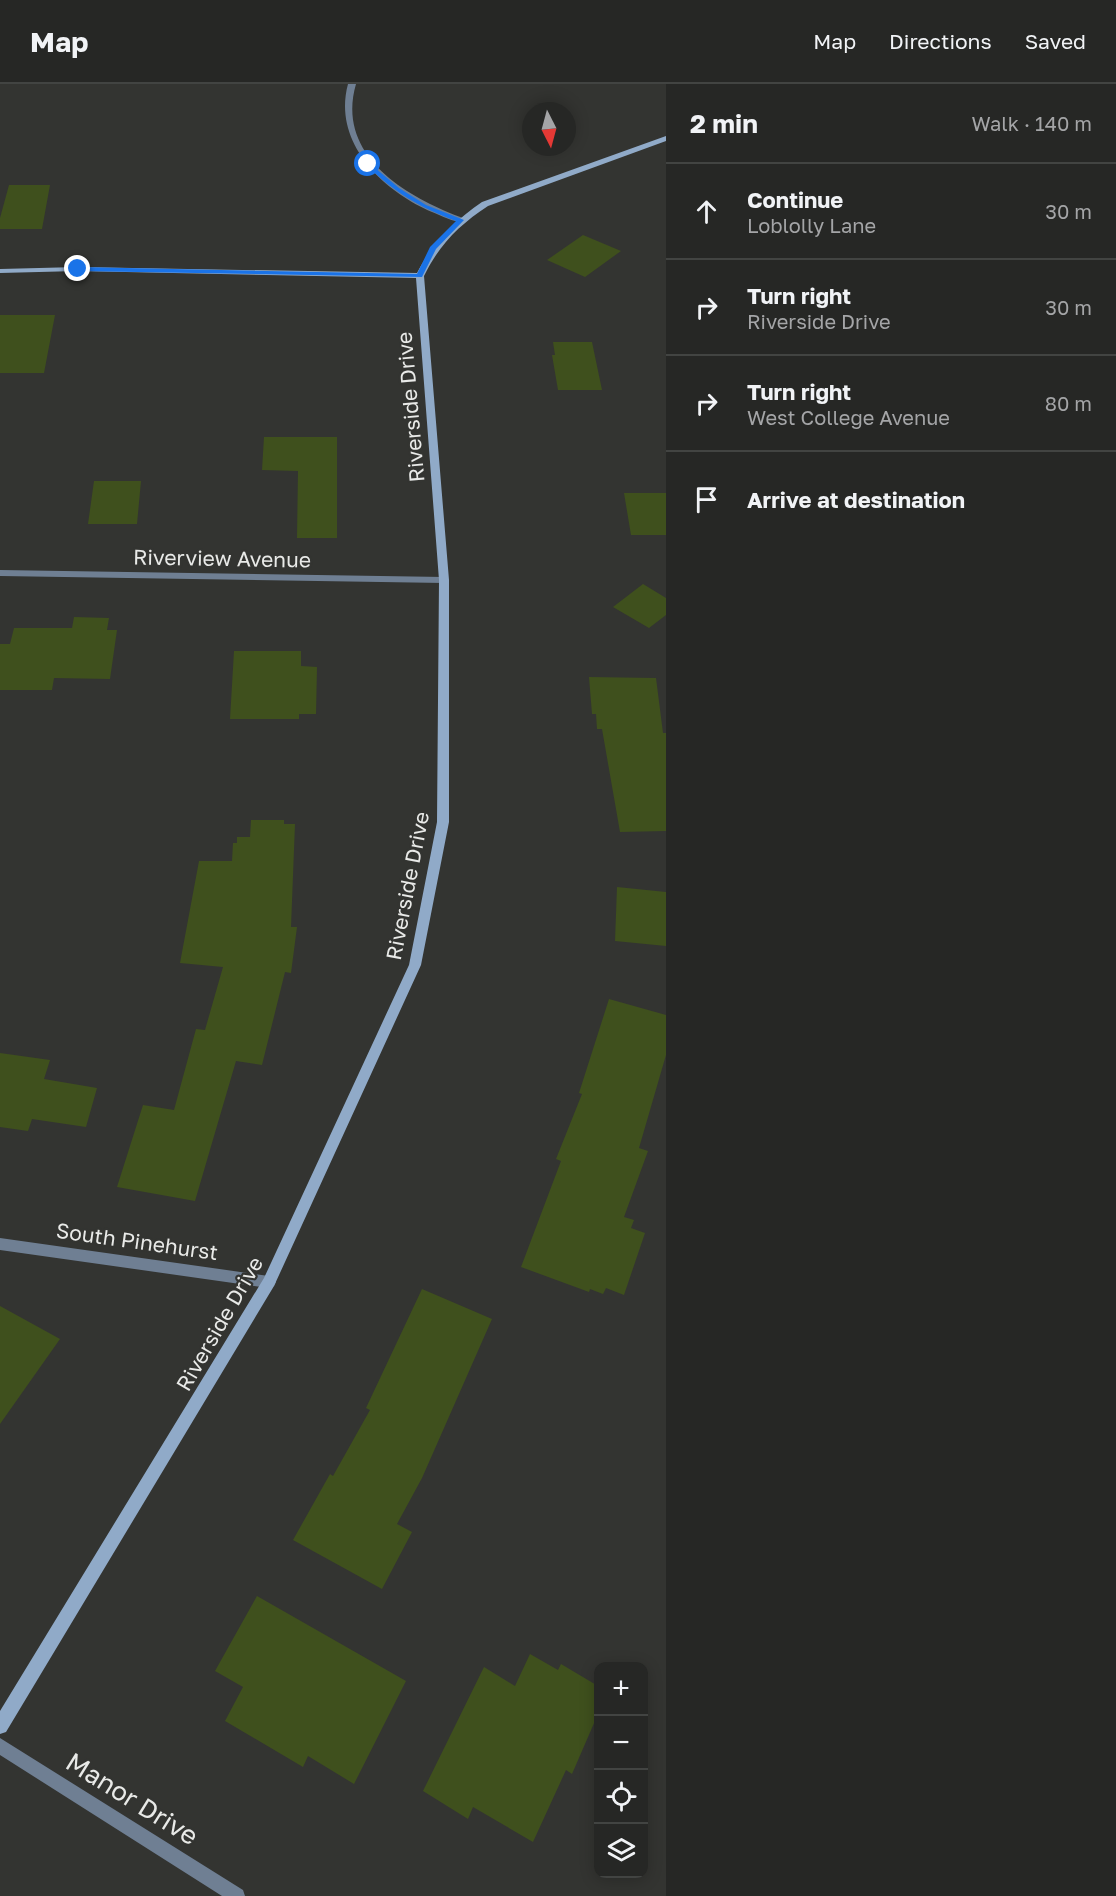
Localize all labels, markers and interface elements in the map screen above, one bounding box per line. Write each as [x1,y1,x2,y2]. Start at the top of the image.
text: Map [30,25,88,58]
text: Map [813,28,856,54]
text: Directions [889,28,992,54]
text: Saved [1025,28,1086,54]
north arrow [522,102,576,156]
text: 2 min [690,108,758,139]
text: Walk · 140 m [972,111,1092,135]
route start [354,150,380,176]
text: Continue [747,186,843,213]
icon: ahead [690,195,723,228]
text: 30 m [1045,199,1092,223]
text: Loblolly Lane [747,213,876,237]
route end [64,255,90,281]
text: Turn right [747,282,851,309]
icon: right [690,291,723,324]
text: 30 m [1045,295,1092,319]
text: Riverside Drive [747,309,891,333]
street label: Riverside Drive [390,331,430,483]
text: Turn right [747,378,851,405]
icon: right [690,387,723,420]
text: 80 m [1045,391,1092,415]
text: West College Avenue [747,405,950,429]
icon: arrive [690,483,723,516]
text: Arrive at destination [747,486,965,513]
street label: Riverview Avenue [133,543,311,573]
street label: Riverside Drive [380,809,434,962]
street label: South Pinehurst [55,1217,220,1265]
street label: Riverside Drive [170,1252,268,1395]
map controls [594,1662,648,1878]
button: + [594,1662,648,1716]
button: − [594,1716,648,1770]
street label: Manor Drive [61,1746,204,1851]
button: locate [594,1770,648,1824]
button: layers [594,1824,648,1878]

